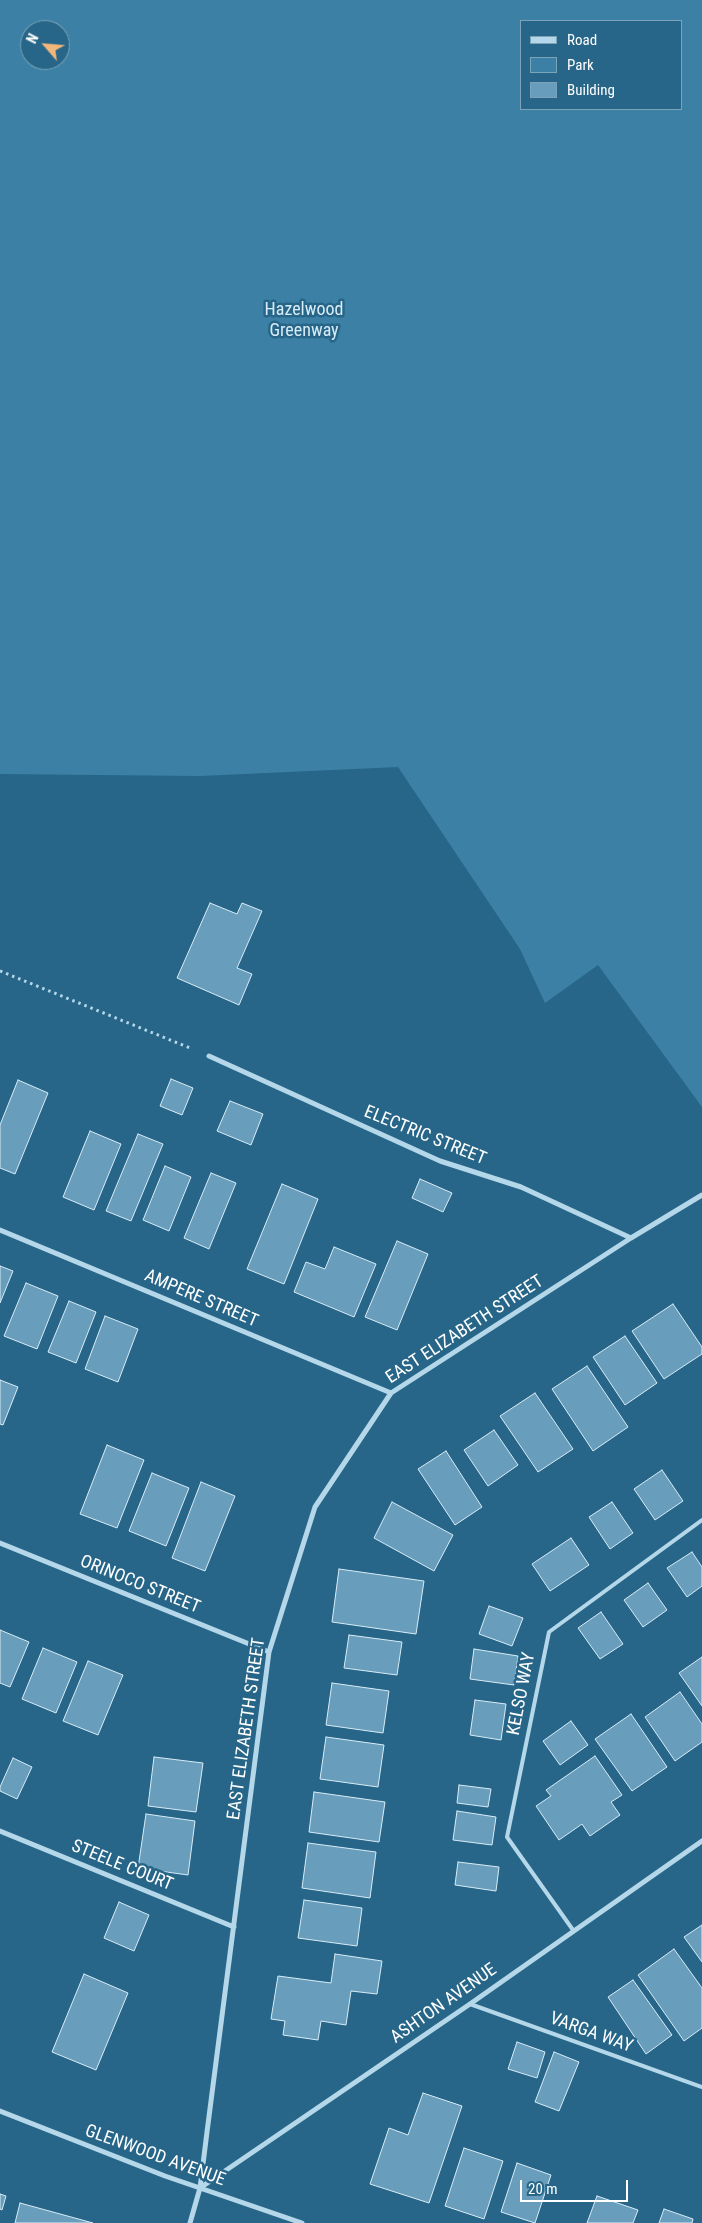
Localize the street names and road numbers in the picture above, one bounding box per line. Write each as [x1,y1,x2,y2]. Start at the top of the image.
street label: ELECTRIC STREET [361,1102,489,1170]
street label: AMPERE STREET [141,1265,261,1333]
street label: EAST ELIZABETH STREET [382,1271,548,1389]
street label: ORINOCO STREET [77,1551,203,1619]
street label: EAST ELIZABETH STREET [224,1637,270,1821]
street label: KELSO WAY [503,1651,541,1737]
street label: STEELE COURT [68,1836,176,1896]
street label: ASHTON AVENUE [387,1959,501,2049]
street label: VARGA WAY [547,2008,635,2058]
street label: GLENWOOD AVENUE [82,2121,228,2191]

